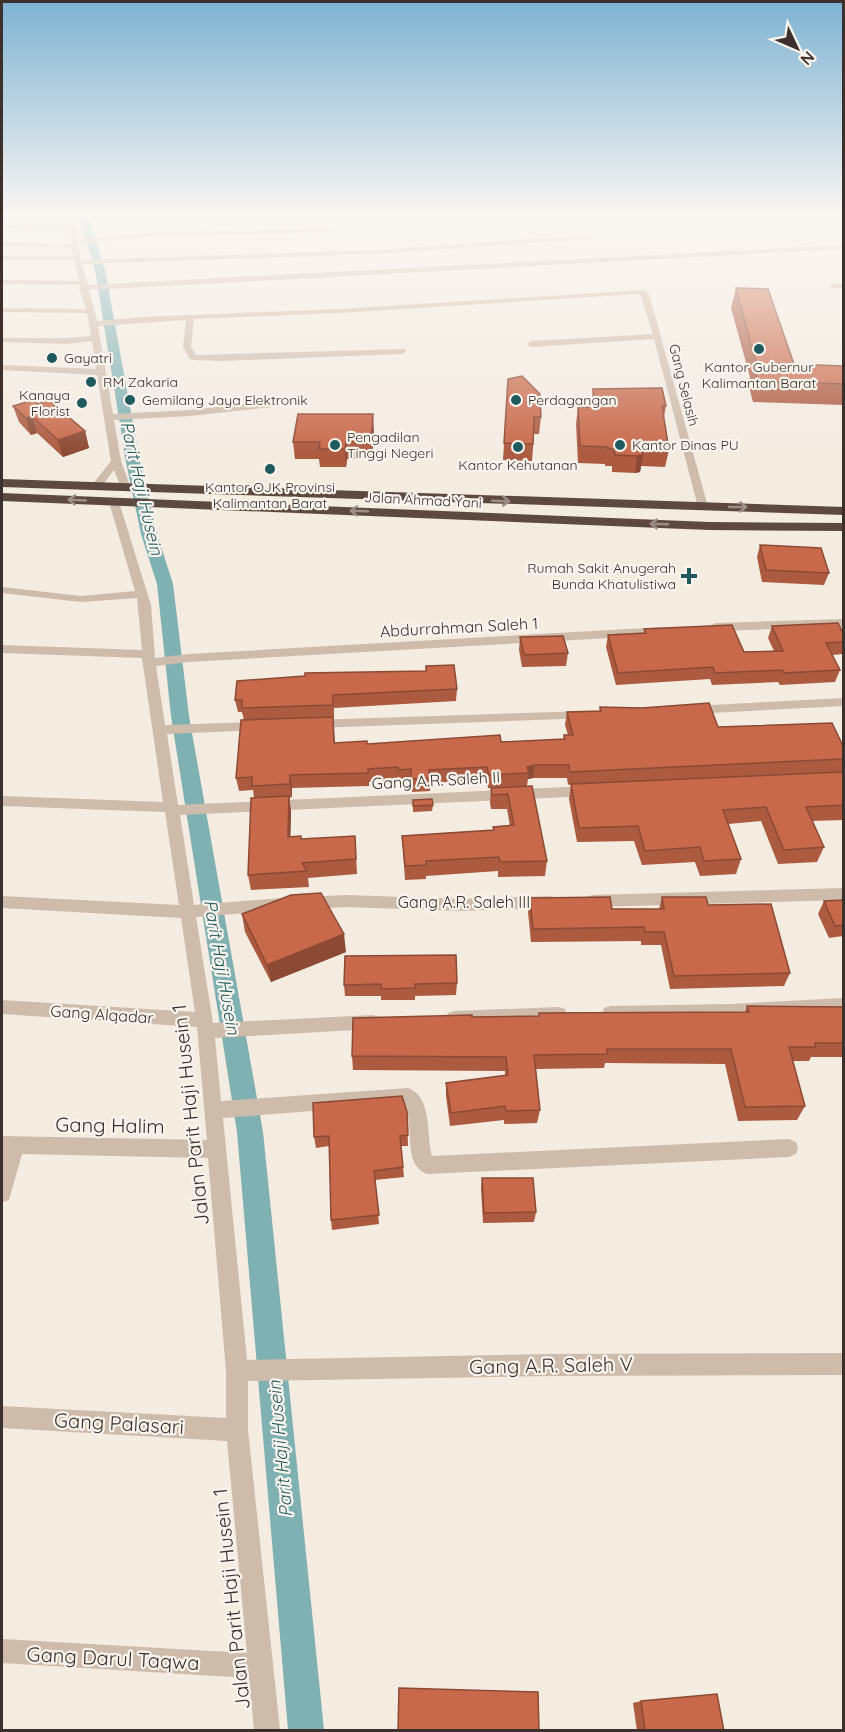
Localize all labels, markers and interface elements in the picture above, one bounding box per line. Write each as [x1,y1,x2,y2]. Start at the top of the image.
north arrow [767,18,827,78]
text: N [797,47,819,70]
street label: Gang Selasih [665,342,703,428]
marker: Kantor Gubernur Kalimantan Barat [752,342,766,356]
place label: Gayatri [64,349,112,367]
marker: Gayatri [45,351,59,365]
place label: Kantor Gubernur Kalimantan Barat [702,358,817,392]
place label: RM Zakaria [103,373,178,391]
marker: RM Zakaria [84,375,98,389]
place label: Kanaya Florist [19,386,70,420]
place label: Gemilang Jaya Elektronik [142,391,308,409]
place label: Perdagangan [528,391,617,409]
marker: Gemilang Jaya Elektronik [123,393,137,407]
marker: Perdagangan [509,393,523,407]
marker: Kanaya Florist [75,396,89,410]
water label: Parit Haji Husein [115,419,169,558]
place label: Pengadilan Tinggi Negeri [347,428,434,462]
place label: Kantor Dinas PU [632,436,739,454]
marker: Pengadilan Tinggi Negeri [328,438,342,452]
marker: Kantor Dinas PU [613,438,627,452]
marker: Kantor Kehutanan [511,440,525,454]
place label: Kantor Kehutanan [458,456,578,474]
marker: Kantor OJK Provinsi Kalimantan Barat [263,462,277,476]
place label: Kantor OJK Provinsi Kalimantan Barat [205,478,335,512]
street label: Jalan Ahmad Yani [364,488,482,512]
one-way arrow [68,495,88,506]
one-way arrow [490,495,510,506]
one-way arrow [727,501,747,513]
one-way arrow [350,505,370,517]
one-way arrow [650,519,670,530]
place label: Rumah Sakit Anugerah Bunda Khatulistiwa [527,559,676,593]
marker: Rumah Sakit Anugerah Bunda Khatulistiwa [680,567,698,585]
street label: Abdurrahman Saleh 1 [379,613,539,641]
street label: Gang A.R. Saleh II [371,767,501,793]
street label: Gang A.R. Saleh III [398,892,530,912]
water label: Parit Haji Husein [199,898,245,1037]
street label: Gang Alqadar [50,1000,154,1028]
street label: Jalan Parit Haji Husein 1 [166,1003,214,1227]
street label: Gang Halim [55,1112,165,1138]
street label: Gang A.R. Saleh V [469,1351,633,1379]
water label: Parit Haji Husein [263,1379,297,1518]
street label: Gang Palasari [53,1407,185,1439]
street label: Jalan Parit Haji Husein 1 [207,1487,255,1711]
street label: Gang Darul Taqwa [26,1641,200,1675]

